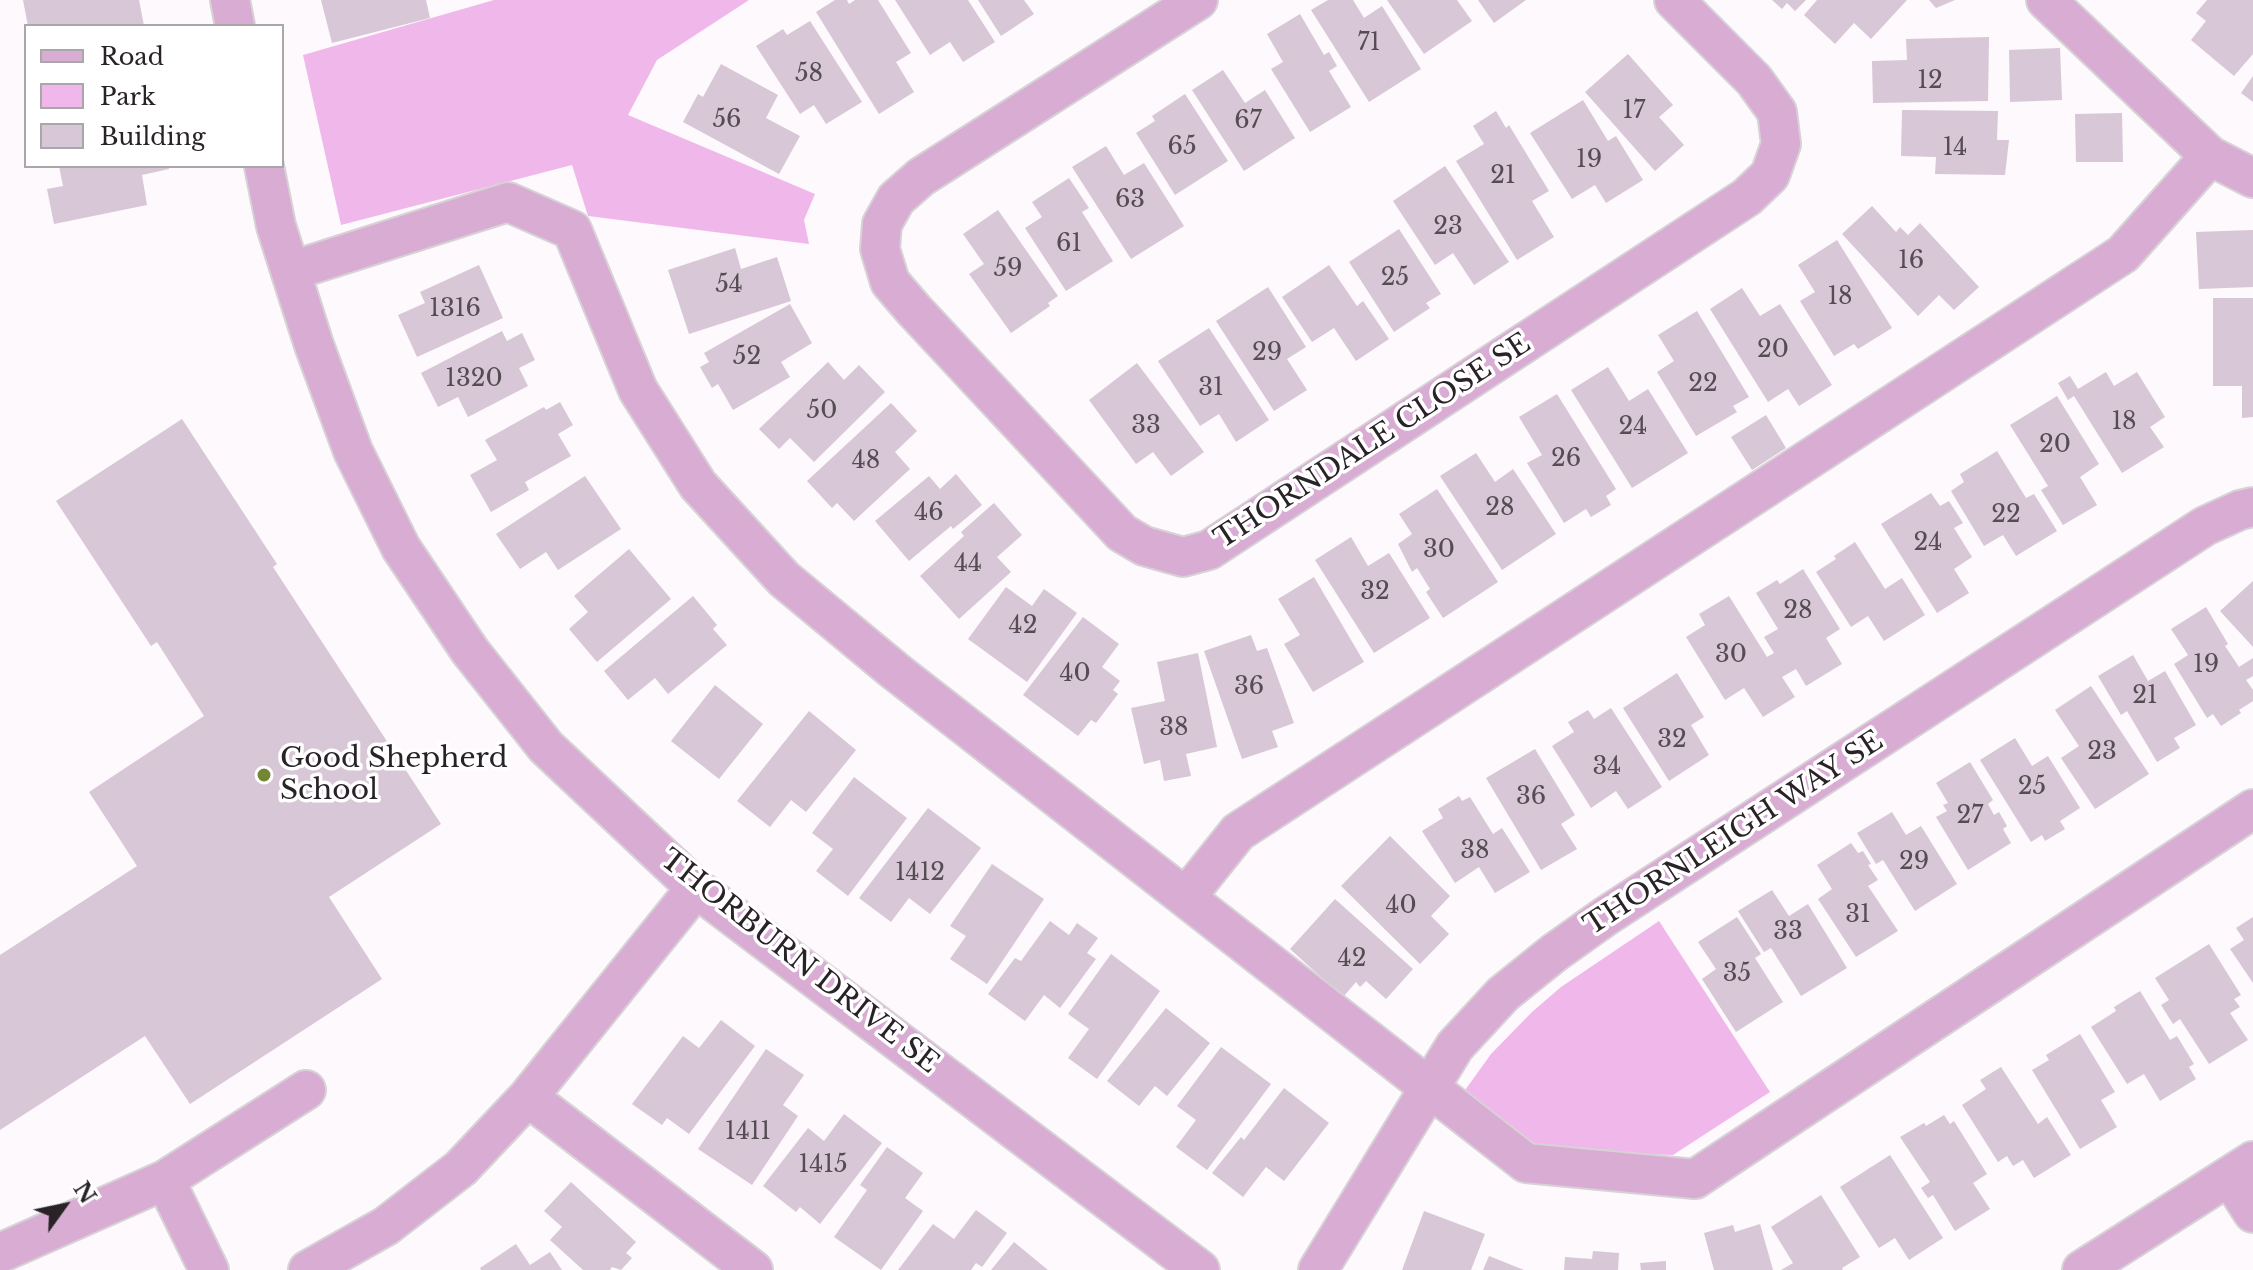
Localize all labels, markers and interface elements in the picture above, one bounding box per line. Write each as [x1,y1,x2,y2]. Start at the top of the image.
legend [24,24,284,168]
house number: 71 [1358,29,1380,57]
text: Road [100,42,164,71]
house number: 58 [795,60,823,88]
house number: 12 [1917,67,1943,95]
text: Park [100,82,156,111]
house number: 17 [1623,97,1645,125]
house number: 56 [712,106,742,134]
house number: 67 [1234,107,1262,135]
text: Building [100,122,206,151]
house number: 65 [1167,133,1197,161]
house number: 14 [1943,134,1967,162]
house number: 19 [1576,146,1602,174]
house number: 21 [1490,162,1516,190]
house number: 63 [1115,186,1145,214]
house number: 23 [1433,213,1463,241]
house number: 61 [1056,230,1082,258]
house number: 16 [1898,247,1924,275]
house number: 59 [993,255,1023,283]
house number: 25 [1381,264,1409,292]
house number: 54 [715,271,743,299]
house number: 18 [1827,283,1853,311]
house number: 1316 [429,295,481,323]
street label: THORNDALE CLOSE SE [1209,327,1537,557]
house number: 20 [1757,336,1789,364]
house number: 29 [1252,339,1282,367]
house number: 52 [733,343,761,371]
house number: 1320 [445,365,503,393]
house number: 22 [1688,370,1718,398]
house number: 31 [1198,374,1224,402]
house number: 50 [807,397,837,425]
house number: 18 [2111,408,2137,436]
house number: 33 [1131,412,1161,440]
house number: 24 [1619,413,1647,441]
house number: 20 [2039,431,2071,459]
house number: 26 [1551,445,1581,473]
house number: 48 [852,447,880,475]
house number: 28 [1485,494,1515,522]
house number: 46 [914,499,944,527]
house number: 22 [1991,501,2021,529]
house number: 24 [1914,529,1942,557]
house number: 30 [1423,536,1455,564]
house number: 44 [954,550,982,578]
house number: 32 [1360,578,1390,606]
house number: 28 [1783,597,1813,625]
house number: 42 [1009,612,1037,640]
house number: 30 [1715,641,1747,669]
house number: 19 [2193,651,2219,679]
house number: 40 [1059,660,1091,688]
house number: 36 [1234,673,1264,701]
house number: 21 [2132,682,2158,710]
house number: 38 [1159,714,1189,742]
street label: THORNLEIGH WAY SE [1578,725,1890,943]
house number: 32 [1657,726,1687,754]
house number: 23 [2087,738,2117,766]
place label: Good Shepherd School [280,742,508,808]
house number: 34 [1593,753,1621,781]
marker: Good Shepherd School [255,766,273,784]
house number: 25 [2018,773,2046,801]
house number: 36 [1516,783,1546,811]
house number: 27 [1957,802,1983,830]
house number: 38 [1460,837,1490,865]
street label: THORBURN DRIVE SE [653,843,945,1081]
house number: 29 [1899,848,1929,876]
house number: 1412 [895,859,945,887]
house number: 40 [1385,892,1417,920]
house number: 31 [1845,901,1871,929]
house number: 33 [1773,918,1803,946]
house number: 42 [1338,945,1366,973]
house number: 35 [1723,960,1751,988]
house number: 1411 [725,1118,771,1146]
house number: 1415 [798,1151,848,1179]
north arrow [24,1166,104,1246]
text: N [68,1177,102,1209]

